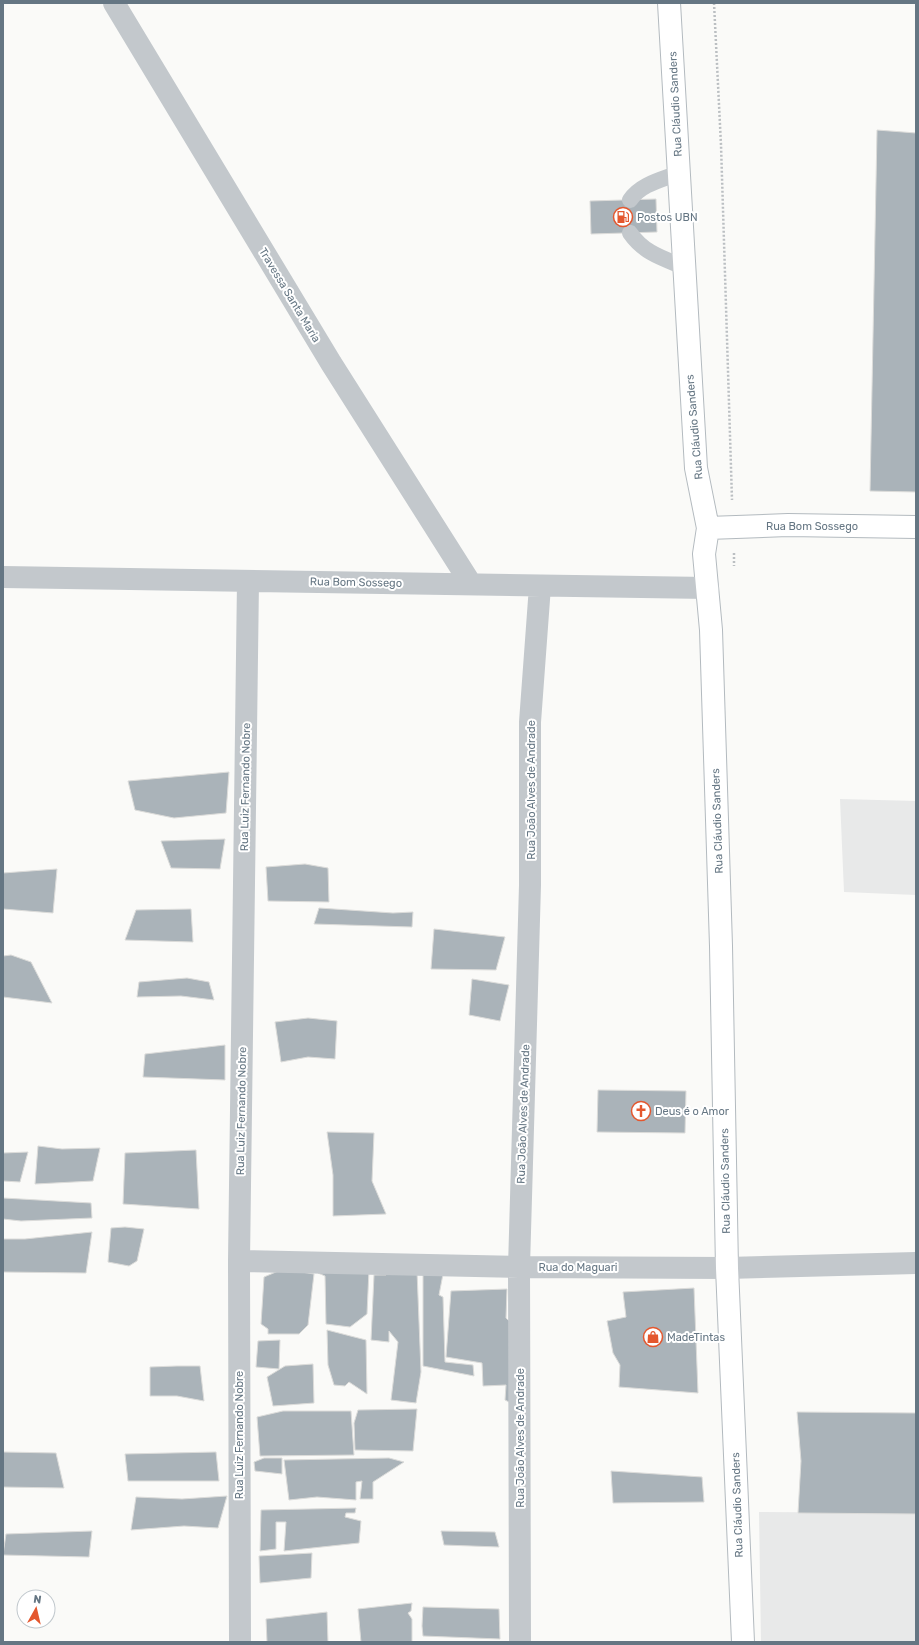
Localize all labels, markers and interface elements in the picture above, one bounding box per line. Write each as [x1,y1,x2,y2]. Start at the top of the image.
street label: Rua Cláudio Sanders [666,51,685,157]
fuel station icon: Postos UBN [612,206,634,228]
place label: Postos UBN [637,211,698,224]
street label: Travessa Santa Maria [256,246,323,345]
street label: Rua Cláudio Sanders [683,373,706,480]
street label: Rua Bom Sossego [766,520,858,533]
street label: Rua Bom Sossego [310,575,402,590]
street label: Rua João Alves de Andrade [525,720,538,860]
street label: Rua Luiz Fernando Nobre [238,723,253,851]
street label: Rua Cláudio Sanders [709,768,726,874]
street label: Rua João Alves de Andrade [515,1044,532,1184]
street label: Rua Luiz Fernando Nobre [234,1047,249,1175]
church icon: Deus é o Amor [630,1100,652,1122]
place label: Deus é o Amor [655,1105,730,1118]
street label: Rua Cláudio Sanders [718,1128,733,1234]
street label: Rua do Maguari [538,1261,618,1274]
shop icon: MadeTintas [642,1326,664,1348]
place label: MadeTintas [667,1331,725,1344]
street label: Rua João Alves de Andrade [514,1368,527,1508]
street label: Rua Luiz Fernando Nobre [233,1371,246,1499]
street label: Rua Cláudio Sanders [729,1452,746,1558]
north arrow [16,1589,56,1629]
text: N [32,1593,42,1607]

